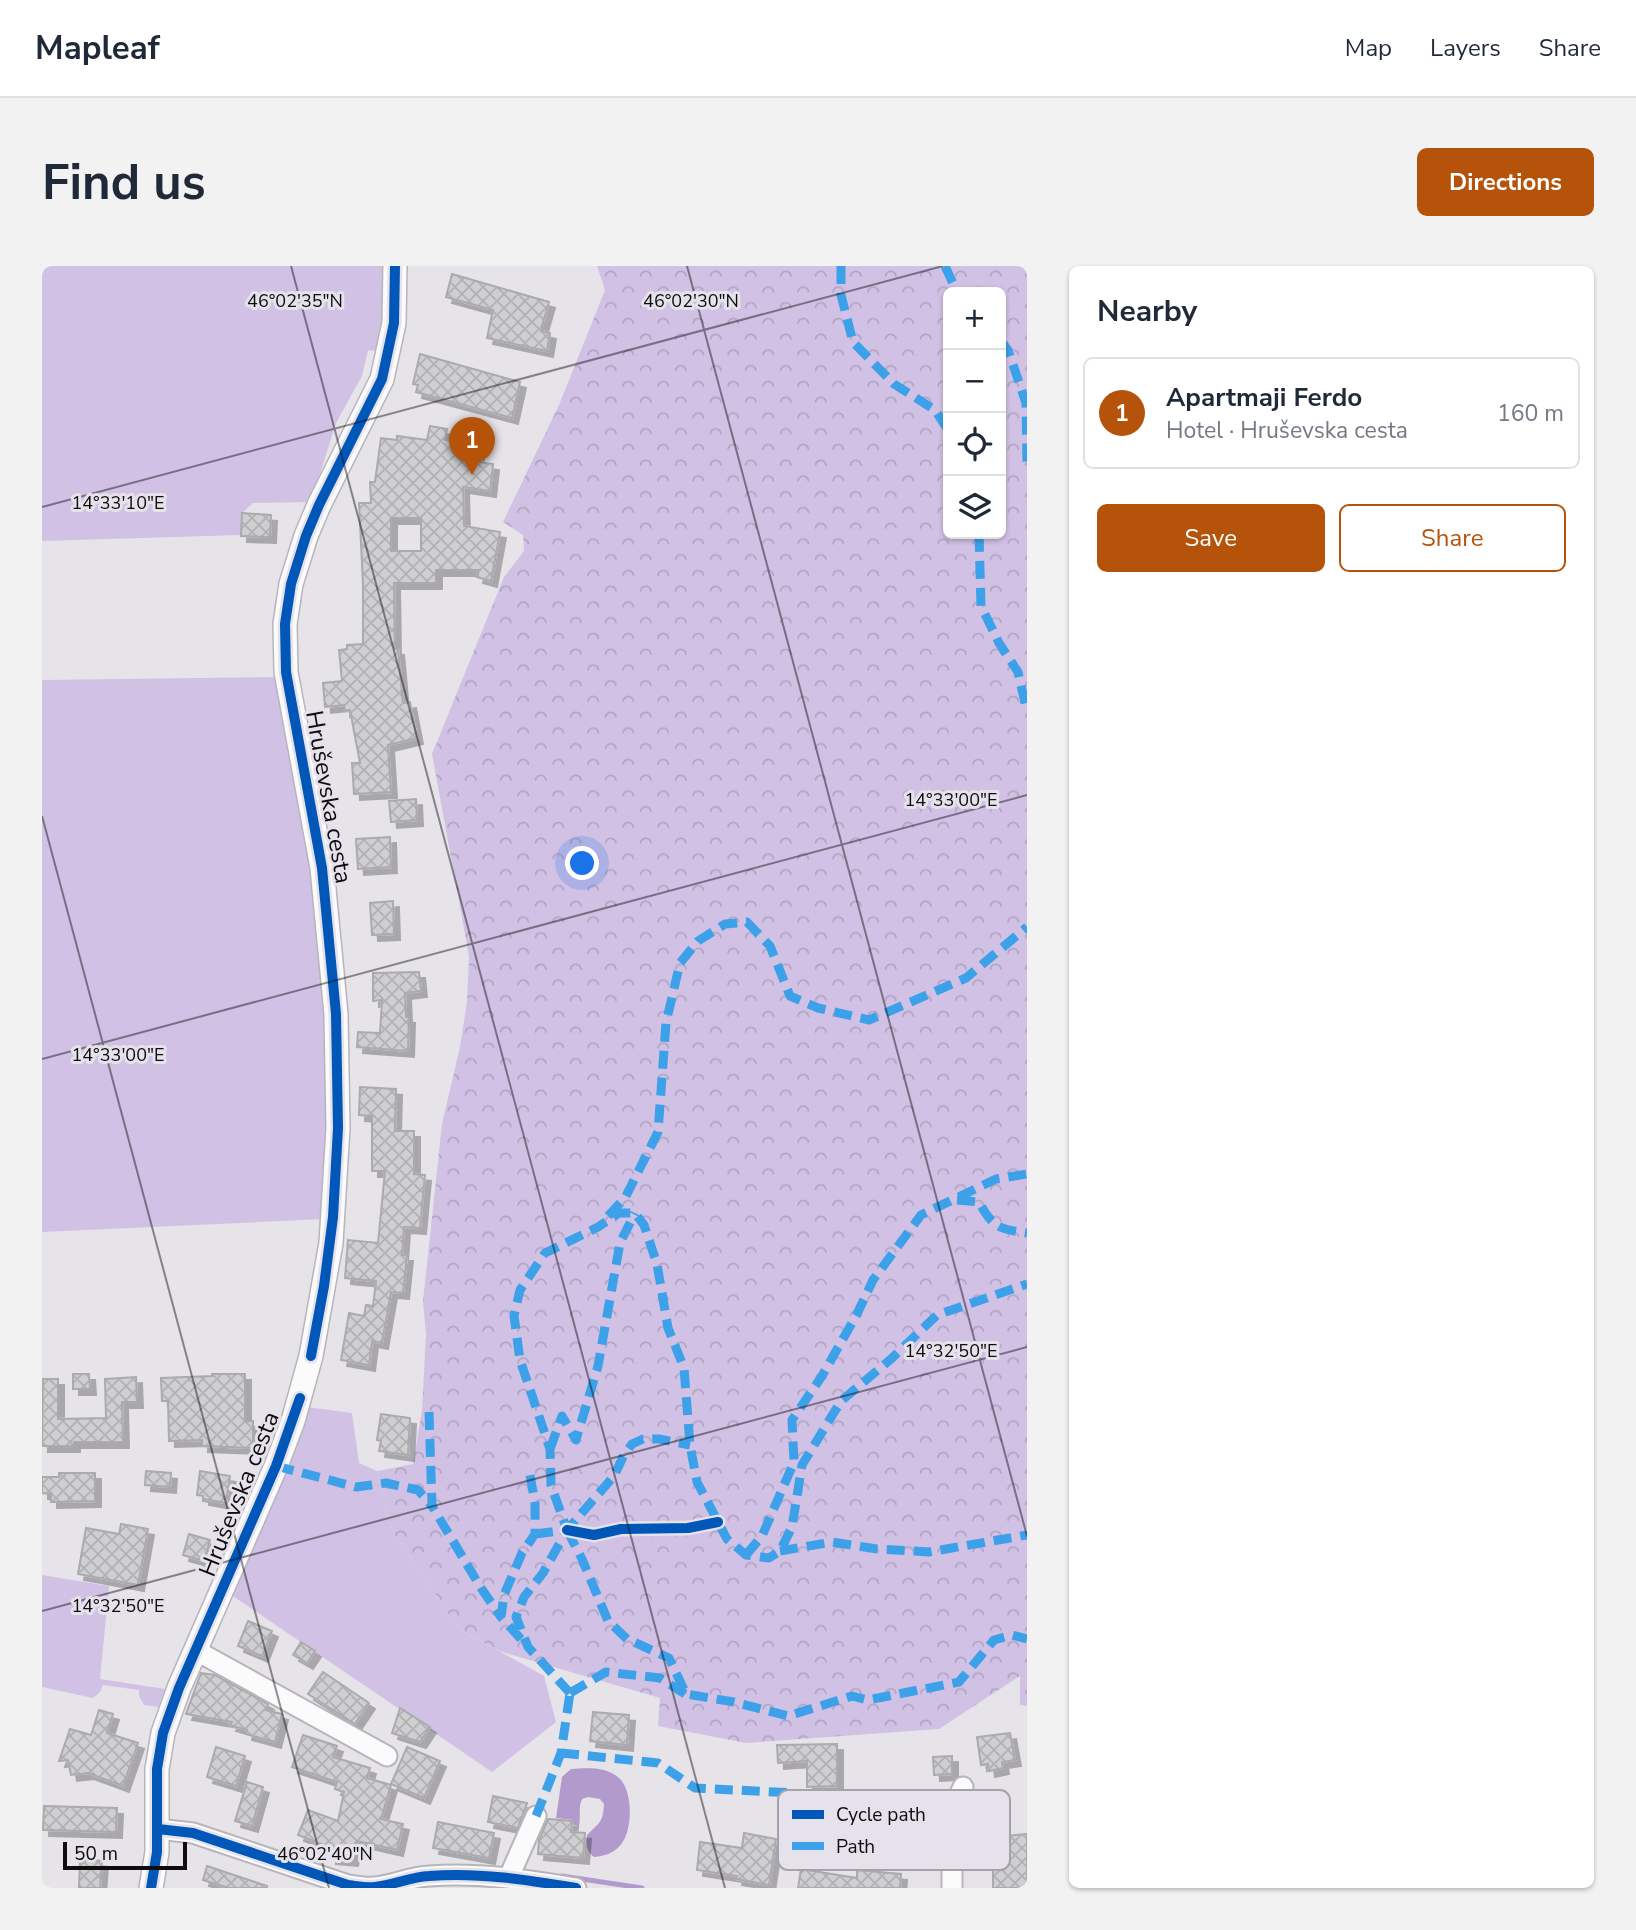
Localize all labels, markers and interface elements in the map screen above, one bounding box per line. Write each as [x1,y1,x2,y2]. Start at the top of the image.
text: Mapleaf [35,26,160,71]
text: Map [1345,32,1392,64]
text: Layers [1430,32,1501,64]
text: Share [1539,32,1601,64]
button: Directions [1417,148,1594,216]
text: Find us [42,149,206,216]
map controls [943,287,1006,539]
button: + [943,287,1006,350]
text: 46°02'35"N [247,289,343,313]
text: 46°02'30"N [643,289,739,313]
text: Nearby [1097,291,1197,332]
button: − [943,350,1006,413]
text: Apartmaji Ferdo [1166,380,1362,415]
text: 1 [1115,398,1129,429]
text: 160 m [1497,398,1564,429]
button: locate [943,413,1006,476]
text: Hotel · Hruševska cesta [1166,415,1408,446]
pin: 1 [449,417,495,475]
button: layers [943,476,1006,539]
text: 14°33'10"E [72,491,165,515]
button: Save [1097,504,1325,572]
button: Share [1339,504,1566,572]
street label: Hruševska cesta [298,708,360,886]
text: 14°33'00"E [905,788,998,812]
your location [565,846,599,880]
text: 14°33'00"E [72,1043,165,1067]
text: 14°32'50"E [905,1339,998,1363]
street label: Hruševska cesta [191,1407,287,1581]
text: 14°32'50"E [72,1594,165,1618]
legend [778,1790,1010,1870]
text: Cycle path [836,1802,926,1828]
text: Path [836,1834,875,1860]
scale bar [63,1839,187,1871]
text: 50 m [74,1841,118,1867]
text: 46°02'40"N [277,1842,373,1866]

